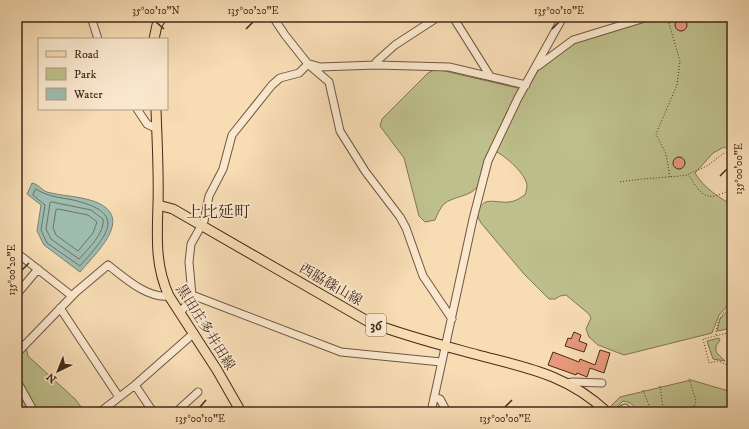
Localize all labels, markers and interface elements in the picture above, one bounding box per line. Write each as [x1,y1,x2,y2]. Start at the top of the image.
text: 35°00'10"N [132,5,180,17]
text: 135°00'20"E [227,5,279,17]
text: 135°00'10"E [534,5,584,17]
legend [38,38,168,110]
text: Road [74,47,99,62]
text: Park [74,67,96,82]
text: Water [73,87,103,102]
text: 135°00'00"E [733,143,745,195]
district label: 上比延町 [186,202,250,222]
text: 135°00'20"E [6,244,18,296]
street label: 西脇篠山線 [296,260,365,310]
street label: 黒田庄多井田線 [172,281,239,374]
road number: 36 [366,314,386,336]
north arrow [38,351,78,391]
text: N [44,369,60,386]
text: 135°00'10"E [175,413,225,425]
text: 135°00'00"E [479,413,531,425]

